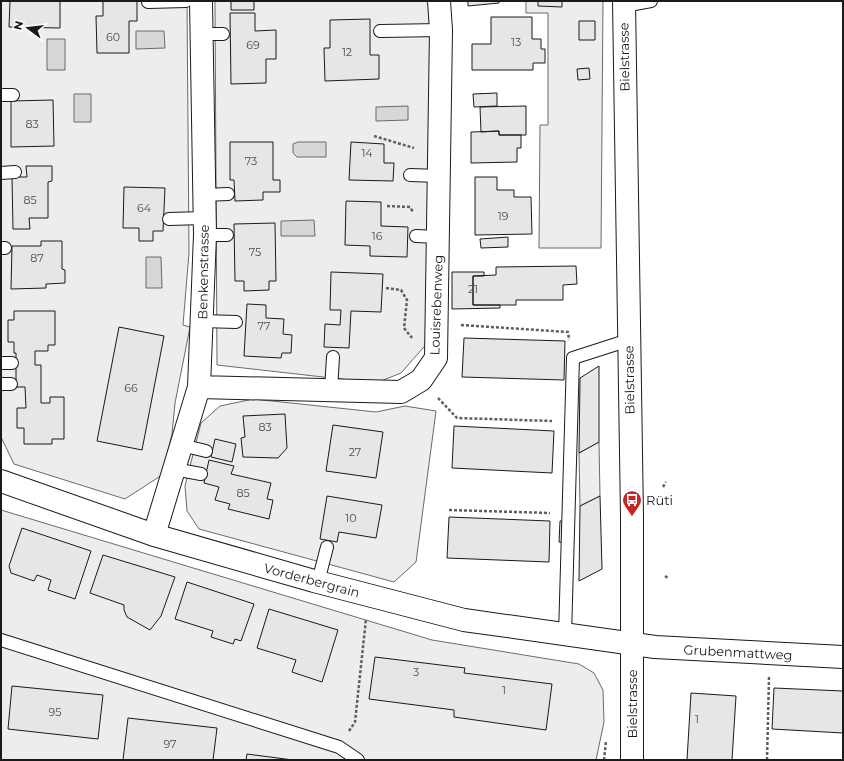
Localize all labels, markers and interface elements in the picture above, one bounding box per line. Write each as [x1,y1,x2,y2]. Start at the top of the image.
north arrow [8,8,48,48]
text: N [10,19,26,32]
street label: Bielstrasse [615,22,633,92]
house number: 60 [106,30,120,44]
house number: 13 [511,35,521,49]
house number: 69 [246,38,260,52]
house number: 12 [342,45,352,59]
house number: 83 [25,117,39,131]
house number: 14 [361,146,373,160]
house number: 73 [245,154,257,168]
house number: 85 [23,193,37,207]
house number: 64 [137,201,152,215]
house number: 19 [498,209,509,223]
street label: Benkenstrasse [194,224,212,320]
house number: 16 [372,229,383,243]
house number: 75 [249,245,261,259]
house number: 87 [30,251,44,265]
street label: Louisrebenweg [426,255,446,355]
house number: 21 [468,282,478,296]
house number: 77 [258,319,270,333]
street label: Bielstrasse [620,345,638,415]
house number: 66 [124,381,138,395]
house number: 83 [258,420,272,434]
house number: 27 [349,445,361,459]
house number: 85 [236,486,250,500]
bus stop icon: Rüti [621,489,643,517]
place label: Rüti [646,492,673,508]
house number: 10 [345,511,357,525]
street label: Vorderbergrain [262,560,362,600]
street label: Grubenmattweg [683,641,793,663]
house number: 3 [413,665,419,679]
street label: Bielstrasse [624,669,640,739]
house number: 1 [502,683,506,697]
house number: 95 [49,705,61,719]
house number: 1 [695,712,699,726]
house number: 97 [163,737,177,751]

